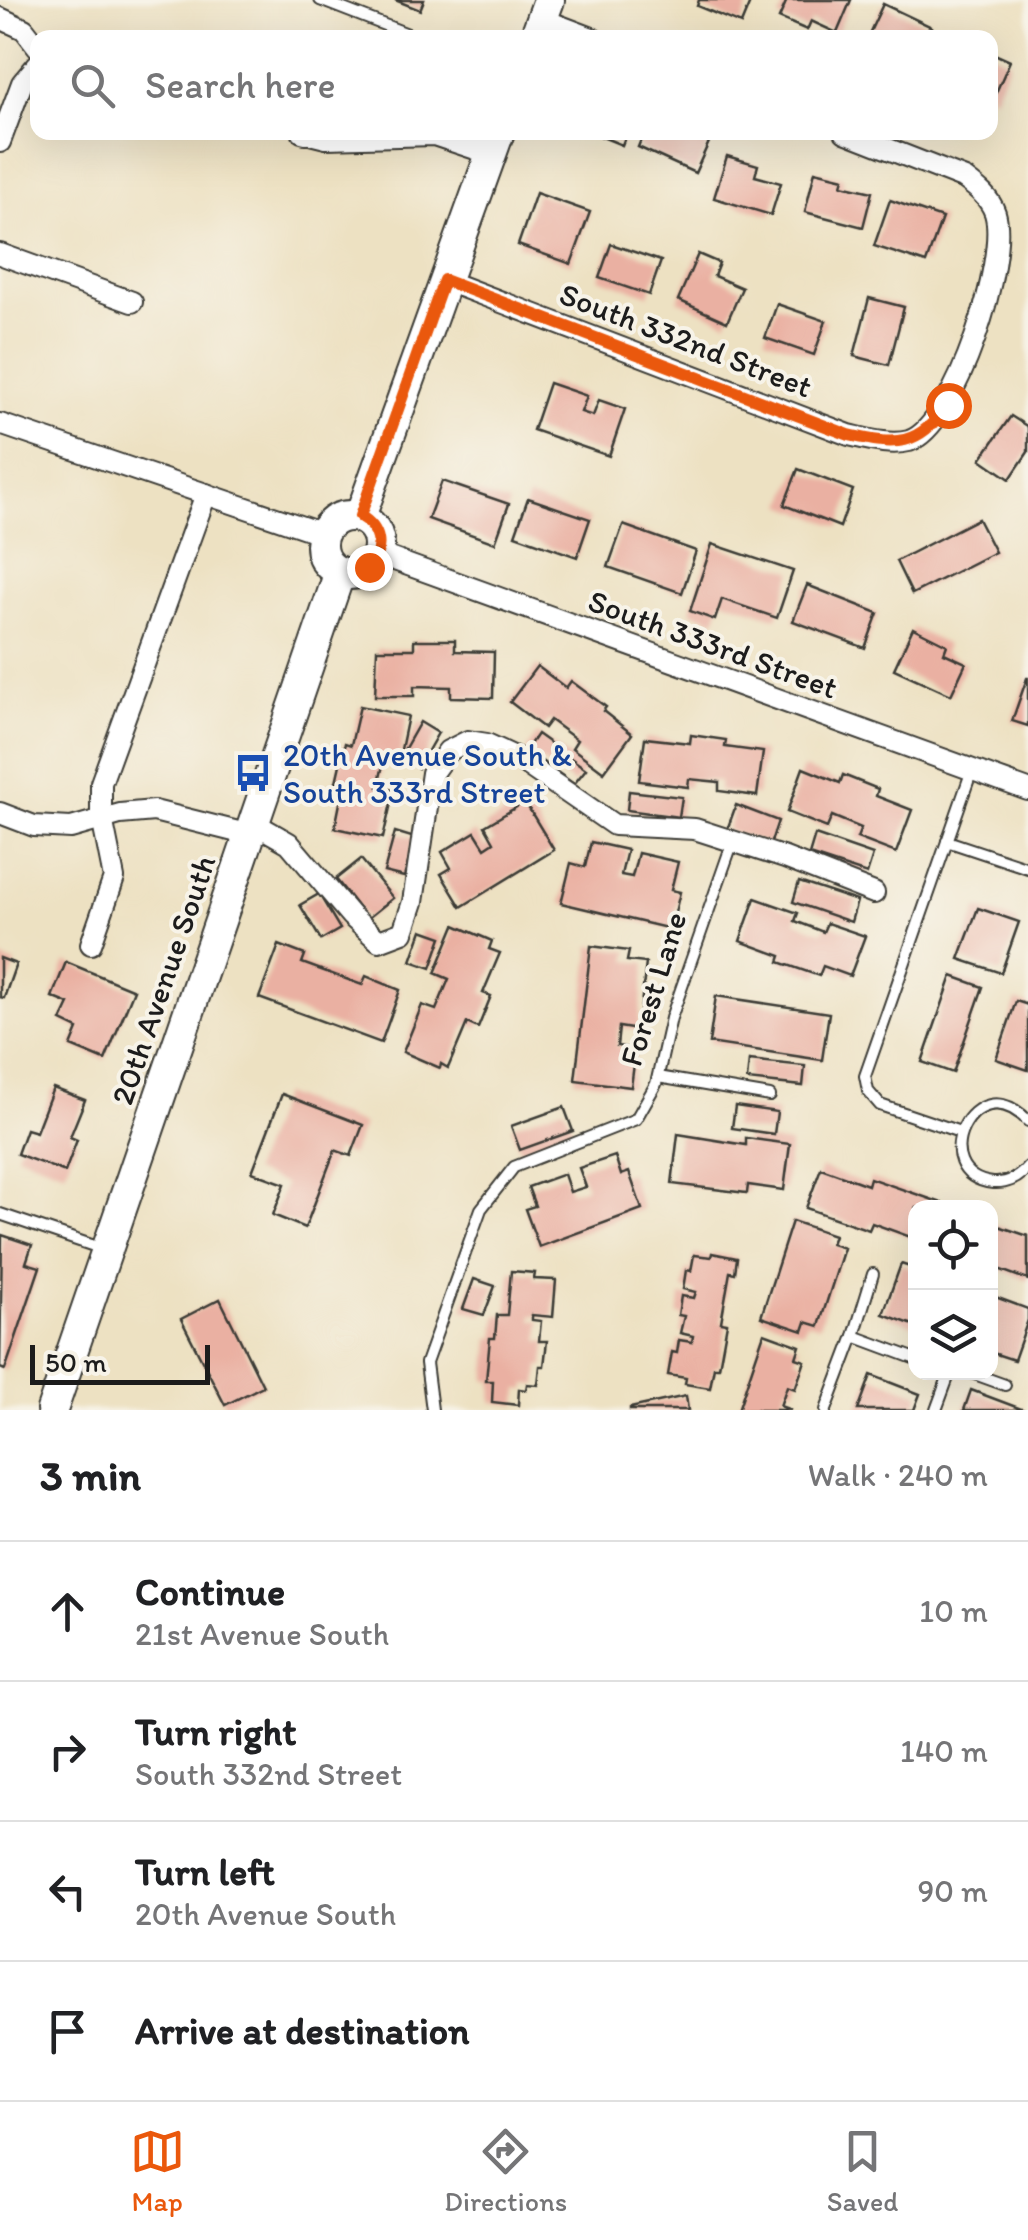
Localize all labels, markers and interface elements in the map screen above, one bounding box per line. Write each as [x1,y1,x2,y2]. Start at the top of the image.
search box [30,30,998,140]
icon: search [65,58,120,113]
text: Search here [145,62,336,108]
street label: South 332nd Street [554,274,818,406]
route start [926,383,972,429]
route end [347,545,393,591]
street label: South 333rd Street [583,581,843,707]
place label: 20th Avenue South & South 333rd Street [283,736,572,811]
bus stop icon: 20th Avenue South & South 333rd Street [232,752,274,794]
street label: 20th Avenue South [103,850,223,1110]
street label: Forest Lane [612,907,694,1071]
map controls [908,1200,998,1380]
button: locate [908,1200,998,1290]
button: layers [908,1290,998,1380]
scale bar [30,1340,210,1384]
text: 50 m [45,1345,107,1379]
text: 3 min [40,1450,141,1501]
text: Walk · 240 m [808,1456,988,1494]
text: Continue [135,1569,285,1615]
icon: ahead [40,1584,95,1639]
text: 10 m [919,1592,988,1630]
text: 21st Avenue South [135,1615,389,1653]
text: Turn right [135,1709,297,1755]
icon: right [40,1724,95,1779]
text: 140 m [900,1732,988,1770]
text: South 332nd Street [135,1755,402,1793]
text: Turn left [135,1849,275,1895]
icon: left [40,1864,95,1919]
text: 90 m [917,1872,988,1910]
text: 20th Avenue South [135,1895,396,1933]
icon: arrive [40,2004,95,2059]
text: Arrive at destination [135,2008,470,2054]
tab: Map [130,2124,185,2218]
tab: Directions [444,2124,567,2218]
tab: Saved [827,2124,898,2218]

